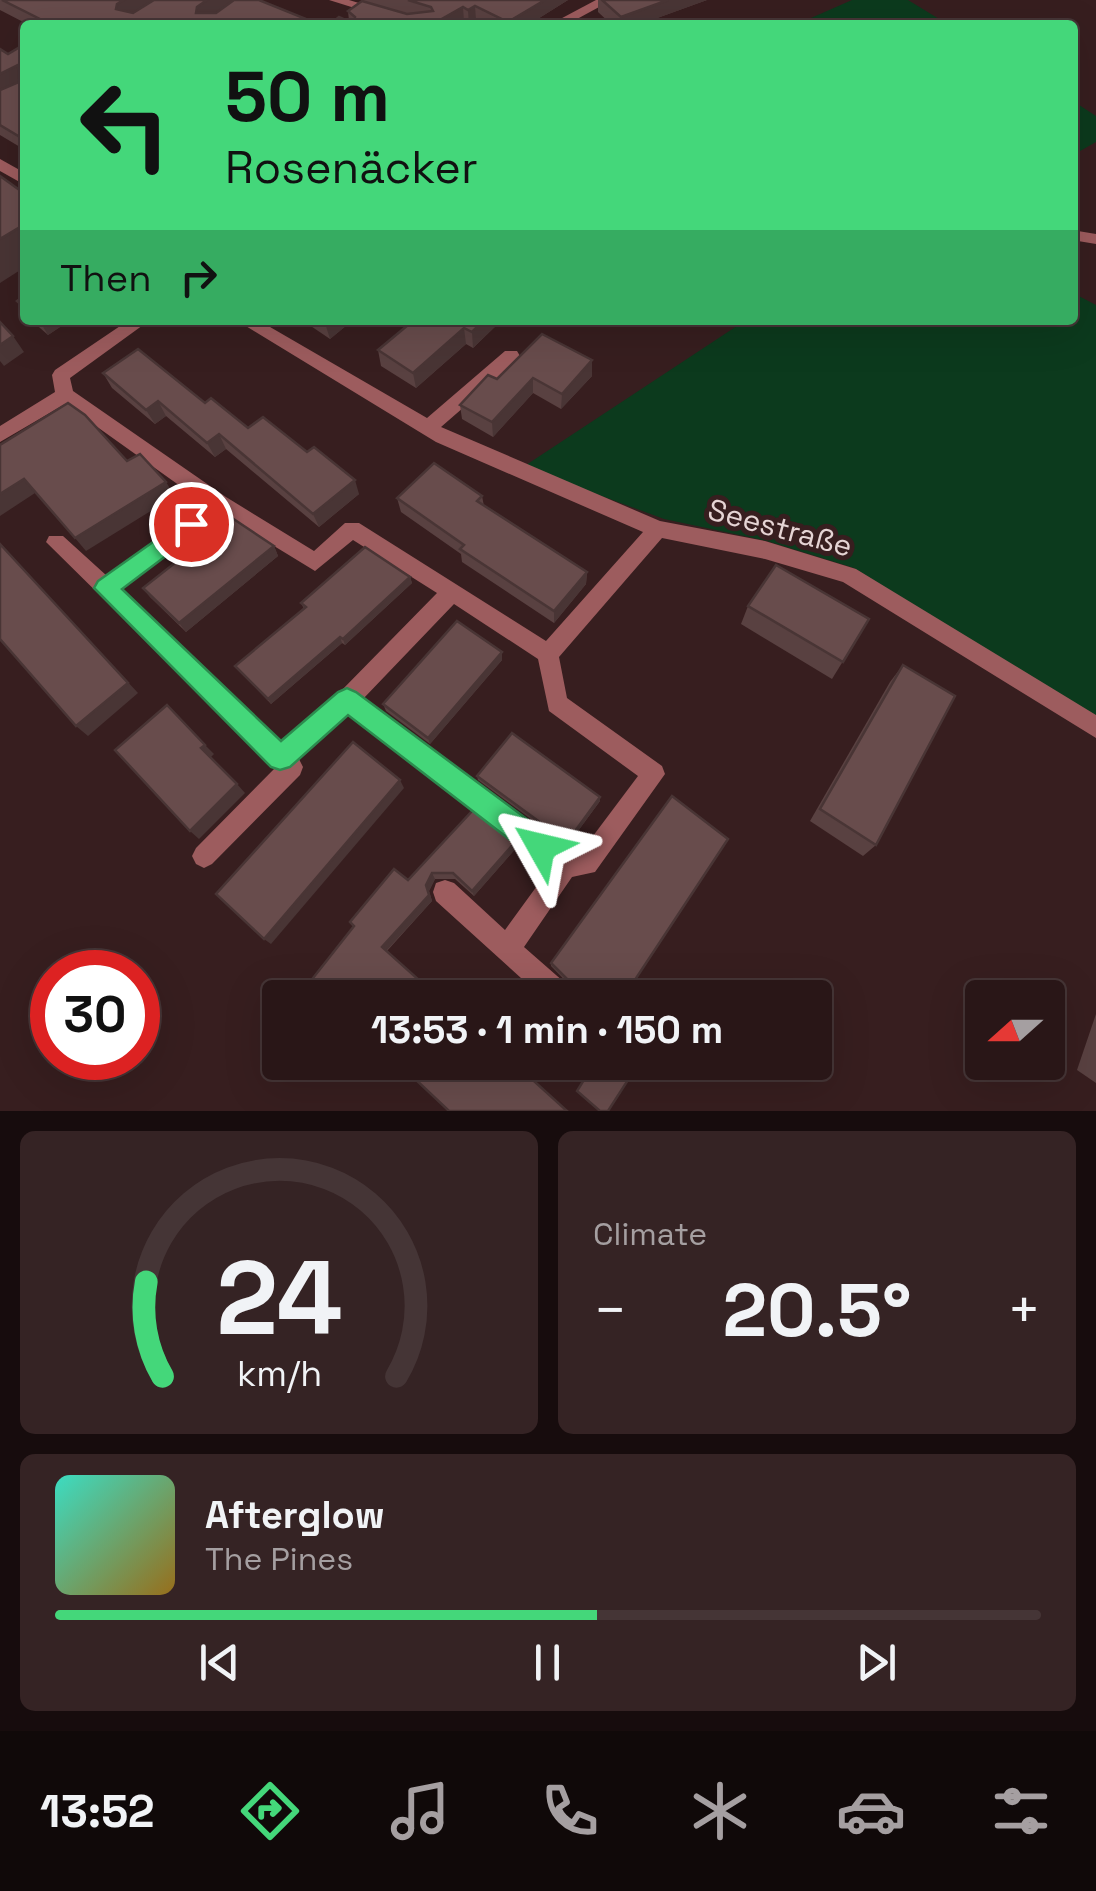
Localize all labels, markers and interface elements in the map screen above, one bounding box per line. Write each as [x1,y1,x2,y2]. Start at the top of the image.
text: 50 m [225,52,390,141]
icon: left [60,60,190,190]
text: Rosenäcker [225,139,478,196]
icon: right [171,250,226,305]
text: Then [60,254,151,302]
pin [149,482,234,567]
street label: Seestraße [704,490,857,565]
icon: arrive [164,497,219,552]
position arrow [489,795,593,899]
speed limit sign: 30 [30,950,160,1080]
north arrow [965,980,1065,1080]
map controls [965,980,1065,1080]
text: 13:53 · 1 min · 150 m [371,1006,723,1054]
text: Climate [593,1214,707,1254]
text: 24 [216,1232,342,1364]
text: 20.5° [722,1262,912,1358]
text: − [593,1275,627,1345]
text: + [1007,1275,1041,1345]
text: km/h [236,1351,322,1396]
text: Afterglow [205,1491,385,1539]
text: The Pines [205,1539,353,1579]
icon: previous [192,1635,247,1690]
icon: pause [520,1635,575,1690]
icon: next [849,1635,904,1690]
icon: directions [235,1776,305,1846]
icon: music [385,1776,455,1846]
icon: phone [535,1776,605,1846]
icon: climate [685,1776,755,1846]
icon: car [836,1776,906,1846]
icon: filters [986,1776,1056,1846]
text: 13:52 [40,1783,155,1840]

